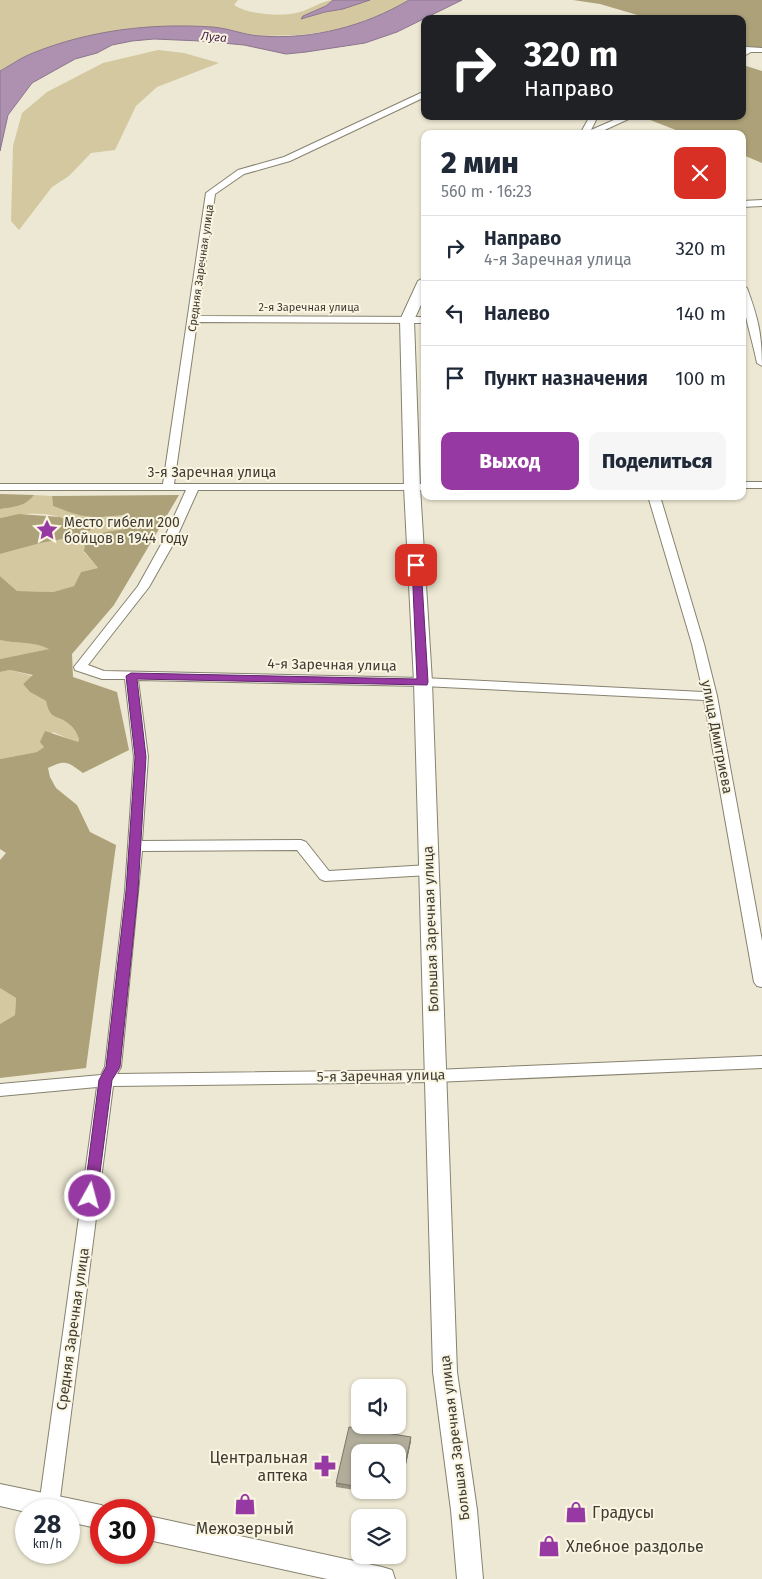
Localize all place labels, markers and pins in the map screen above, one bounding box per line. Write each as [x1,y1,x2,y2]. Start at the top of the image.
place label: Место гибели 200 бойцов в 1944 году [64,514,189,547]
place icon: Место гибели 200 бойцов в 1944 году [34,517,60,543]
pin [395,544,437,586]
place label: Центральная аптека [209,1448,308,1485]
pharmacy icon: Центральная аптека [312,1453,338,1479]
shop icon: Межозерный [232,1491,258,1517]
shop icon: Градусы [563,1499,589,1525]
place label: Градусы [592,1503,654,1522]
place label: Межозерный [196,1519,294,1538]
shop icon: Хлебное раздолье [536,1533,562,1559]
place label: Хлебное раздолье [566,1537,704,1556]

